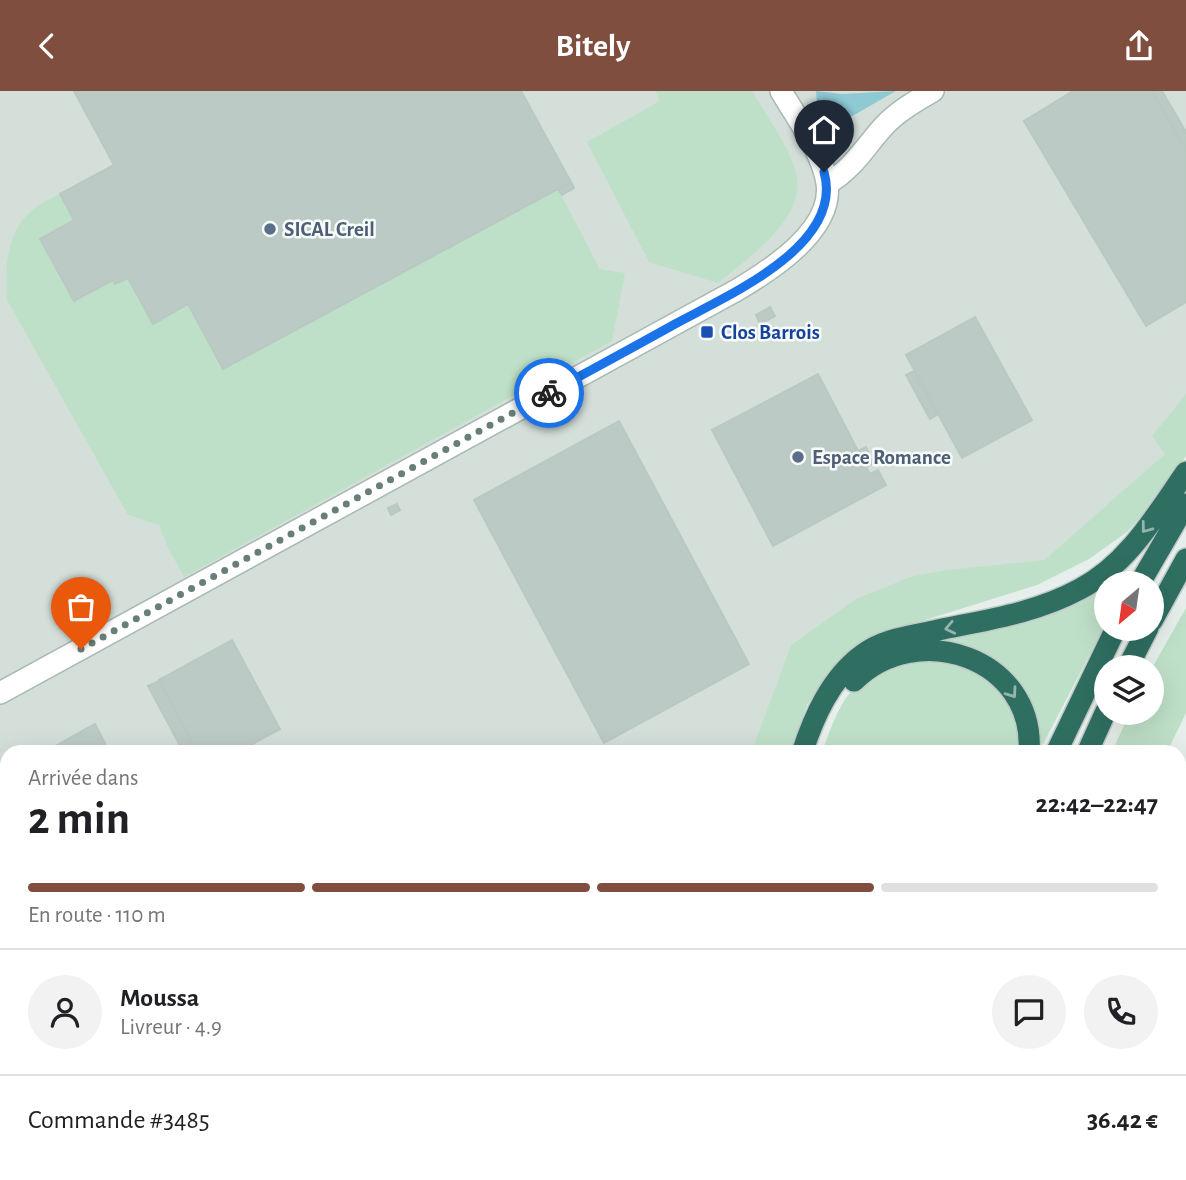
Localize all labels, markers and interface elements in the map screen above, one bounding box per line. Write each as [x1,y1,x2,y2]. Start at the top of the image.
icon: back [28,27,66,65]
icon: share [1120,27,1158,65]
text: Bitely [555,30,631,62]
pin [794,100,854,172]
icon: home [805,111,843,149]
place label: SICAL Creil [284,219,375,240]
marker: SICAL Creil [262,221,278,237]
place label: Clos Barrois [721,322,820,343]
marker: Clos Barrois [699,324,715,340]
courier [514,358,584,428]
icon: bike [530,374,568,412]
place label: Espace Romance [812,447,951,468]
marker: Espace Romance [790,449,806,465]
one-way arrow [1142,520,1155,533]
north arrow [1094,571,1164,641]
map controls [1094,571,1164,725]
pin [51,577,111,649]
icon: bag [62,588,100,626]
one-way arrow [944,619,956,634]
button: layers [1094,655,1164,725]
one-way arrow [1004,685,1016,698]
text: Arrivée dans [28,767,139,790]
text: 22:42–22:47 [1035,791,1158,817]
text: 2 min [28,796,130,842]
text: En route · 110 m [28,904,166,927]
button: person [28,975,102,1049]
button: chat [992,975,1066,1049]
button: phone [1084,975,1158,1049]
text: Moussa [120,985,199,1011]
text: Livreur · 4.9 [120,1016,222,1039]
text: Commande #3485 [28,1107,210,1133]
text: 36.42 € [1087,1107,1158,1133]

